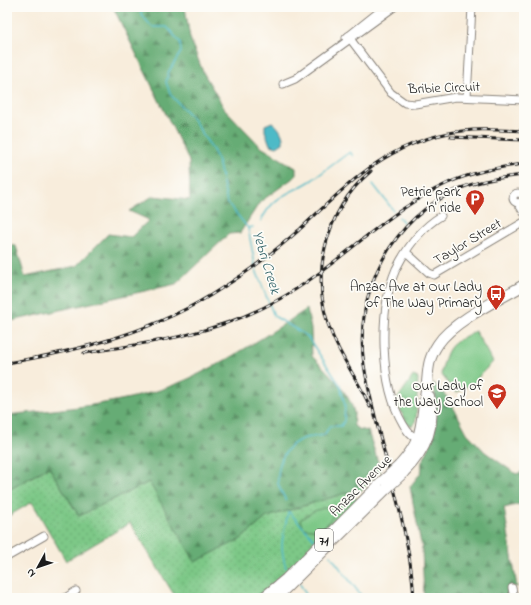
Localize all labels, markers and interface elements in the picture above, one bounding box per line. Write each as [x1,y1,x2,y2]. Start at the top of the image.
street label: Bribie Circuit [407,77,481,100]
place label: Petrie park 'n' ride [400,182,462,219]
parking icon: Petrie park 'n' ride [464,188,486,216]
street label: Taylor Street [430,214,507,272]
water label: Yebri Creek [246,228,287,298]
place label: Anzac Ave at Our Lady of The Way Primary [350,277,482,315]
bus stop icon: Anzac Ave at Our Lady of The Way Primary [485,283,507,311]
place label: Our Lady of the Way School [394,376,484,414]
school or university icon: Our Lady of the Way School [486,382,508,410]
street label: Anzac Avenue [325,450,397,522]
road number: 71 [315,529,333,551]
north arrow [18,547,58,587]
text: N [23,565,40,581]

